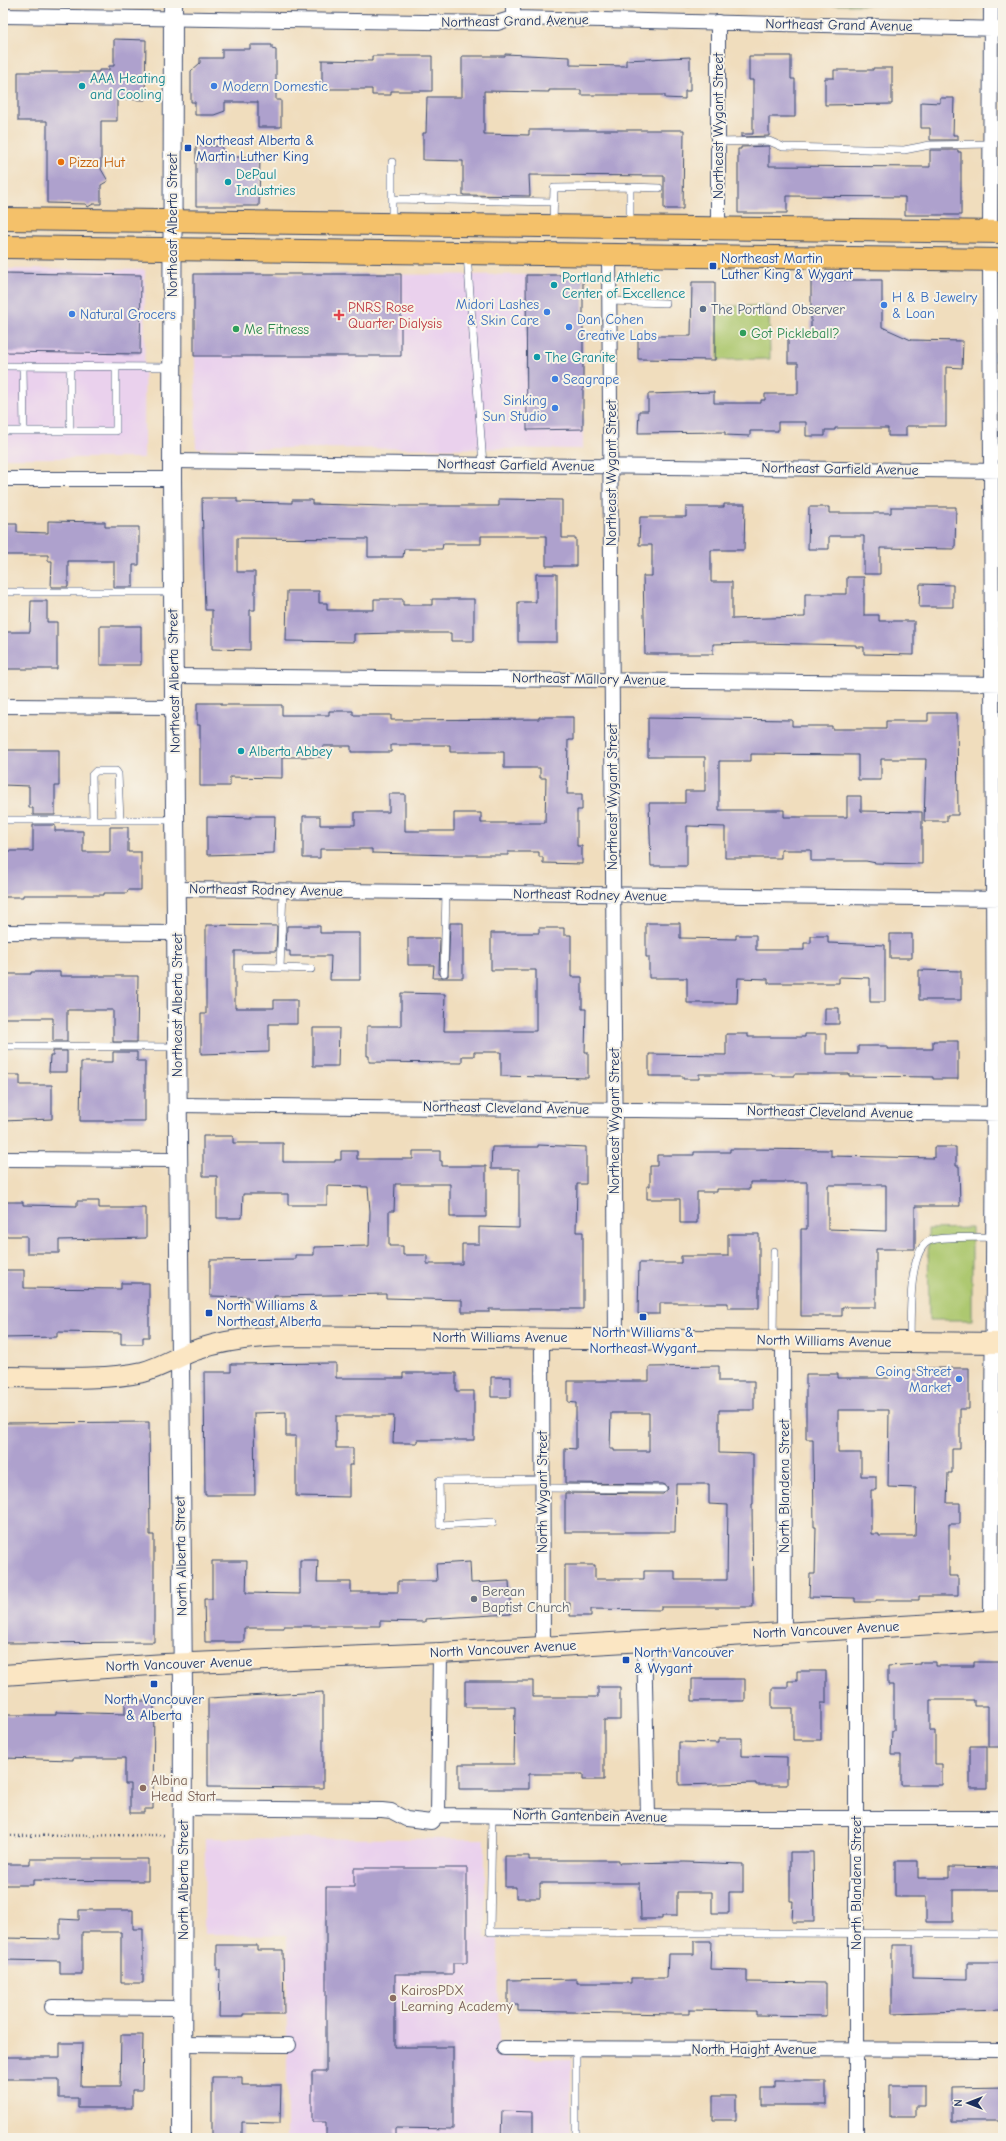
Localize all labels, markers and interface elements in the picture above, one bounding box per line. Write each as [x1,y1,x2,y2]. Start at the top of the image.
street label: Northeast Grand Avenue [441,11,589,31]
street label: Northeast Grand Avenue [765,15,913,35]
street label: Northeast Wygant Street [710,52,727,199]
place label: AAA Heating and Cooling [90,70,166,103]
place label: Modern Domestic [222,78,328,95]
marker: AAA Heating and Cooling [77,81,87,91]
marker: Modern Domestic [209,81,219,91]
place label: Northeast Alberta & Martin Luther King [196,132,314,165]
marker: Northeast Alberta & Martin Luther King [183,143,193,153]
street label: Northeast Alberta Street [164,152,181,297]
place label: Pizza Hut [69,154,126,171]
marker: Pizza Hut [56,157,66,167]
place label: DePaul Industries [236,166,295,199]
marker: DePaul Industries [223,177,233,187]
place label: Northeast Martin Luther King & Wygant [721,250,854,283]
marker: Northeast Martin Luther King & Wygant [708,261,718,271]
place label: Portland Athletic Center of Excellence [562,269,685,302]
marker: Portland Athletic Center of Excellence [549,280,559,290]
place label: H & B Jewelry & Loan [892,289,978,322]
place label: Midori Lashes & Skin Care [456,296,539,329]
place label: PNRS Rose Quarter Dialysis [348,299,442,332]
marker: H & B Jewelry & Loan [879,300,889,310]
place label: The Portland Observer [711,301,845,318]
marker: The Portland Observer [698,304,708,314]
place label: Natural Grocers [80,306,176,323]
marker: Midori Lashes & Skin Care [542,307,552,317]
marker: Natural Grocers [67,309,77,319]
marker: PNRS Rose Quarter Dialysis [333,309,345,321]
place label: Dan Cohen Creative Labs [577,311,657,344]
place label: Me Fitness [244,321,309,338]
marker: Dan Cohen Creative Labs [564,322,574,332]
marker: Me Fitness [231,324,241,334]
place label: Got Pickleball? [751,325,839,342]
marker: Got Pickleball? [738,328,748,338]
place label: The Granite [545,349,616,366]
marker: The Granite [532,352,542,362]
place label: Seagrape [563,371,619,388]
marker: Seagrape [550,374,560,384]
place label: Sinking Sun Studio [483,392,547,425]
street label: Northeast Wygant Street [603,399,620,546]
marker: Sinking Sun Studio [550,403,560,413]
street label: Northeast Garfield Avenue [437,455,595,475]
street label: Northeast Garfield Avenue [761,459,919,479]
street label: Northeast Alberta Street [164,608,184,753]
street label: Northeast Mallory Avenue [512,669,666,689]
street label: Northeast Wygant Street [604,723,621,870]
place label: Alberta Abbey [249,743,333,760]
marker: Alberta Abbey [236,746,246,756]
street label: Northeast Rodney Avenue [189,880,343,900]
street label: Northeast Rodney Avenue [513,885,667,905]
street label: Northeast Alberta Street [169,932,186,1077]
street label: Northeast Wygant Street [606,1047,623,1194]
street label: Northeast Cleveland Avenue [423,1098,589,1118]
street label: Northeast Cleveland Avenue [747,1102,913,1122]
place label: North Williams & Northeast Alberta [217,1297,322,1330]
marker: North Williams & Northeast Alberta [204,1308,214,1318]
marker: North Williams & Northeast Wygant [638,1312,648,1322]
place label: North Williams & Northeast Wygant [589,1324,697,1357]
street label: North Williams Avenue [433,1329,567,1346]
street label: North Williams Avenue [756,1331,892,1351]
place label: Going Street Market [875,1363,952,1396]
marker: Going Street Market [954,1374,964,1384]
street label: North Blandena Street [776,1418,793,1553]
street label: North Wygant Street [534,1430,551,1553]
street label: North Alberta Street [171,1495,191,1616]
place label: Berean Baptist Church [482,1583,570,1616]
marker: Berean Baptist Church [469,1594,479,1604]
street label: North Vancouver Avenue [752,1618,900,1642]
street label: North Vancouver Avenue [429,1637,577,1661]
place label: North Vancouver & Wygant [634,1644,734,1677]
street label: North Vancouver Avenue [105,1653,253,1675]
marker: North Vancouver & Wygant [621,1655,631,1665]
marker: North Vancouver & Alberta [149,1679,159,1689]
place label: North Vancouver & Alberta [104,1691,204,1724]
place label: Albina Head Start [151,1772,217,1805]
marker: Albina Head Start [138,1783,148,1793]
street label: North Gantenbein Avenue [513,1806,667,1826]
street label: North Blandena Street [848,1815,865,1950]
street label: North Alberta Street [175,1819,192,1940]
place label: KairosPDX Learning Academy [401,1982,513,2015]
marker: KairosPDX Learning Academy [388,1993,398,2003]
street label: North Haight Avenue [691,2041,817,2058]
north arrow [948,2083,988,2123]
text: N [952,2099,965,2107]

